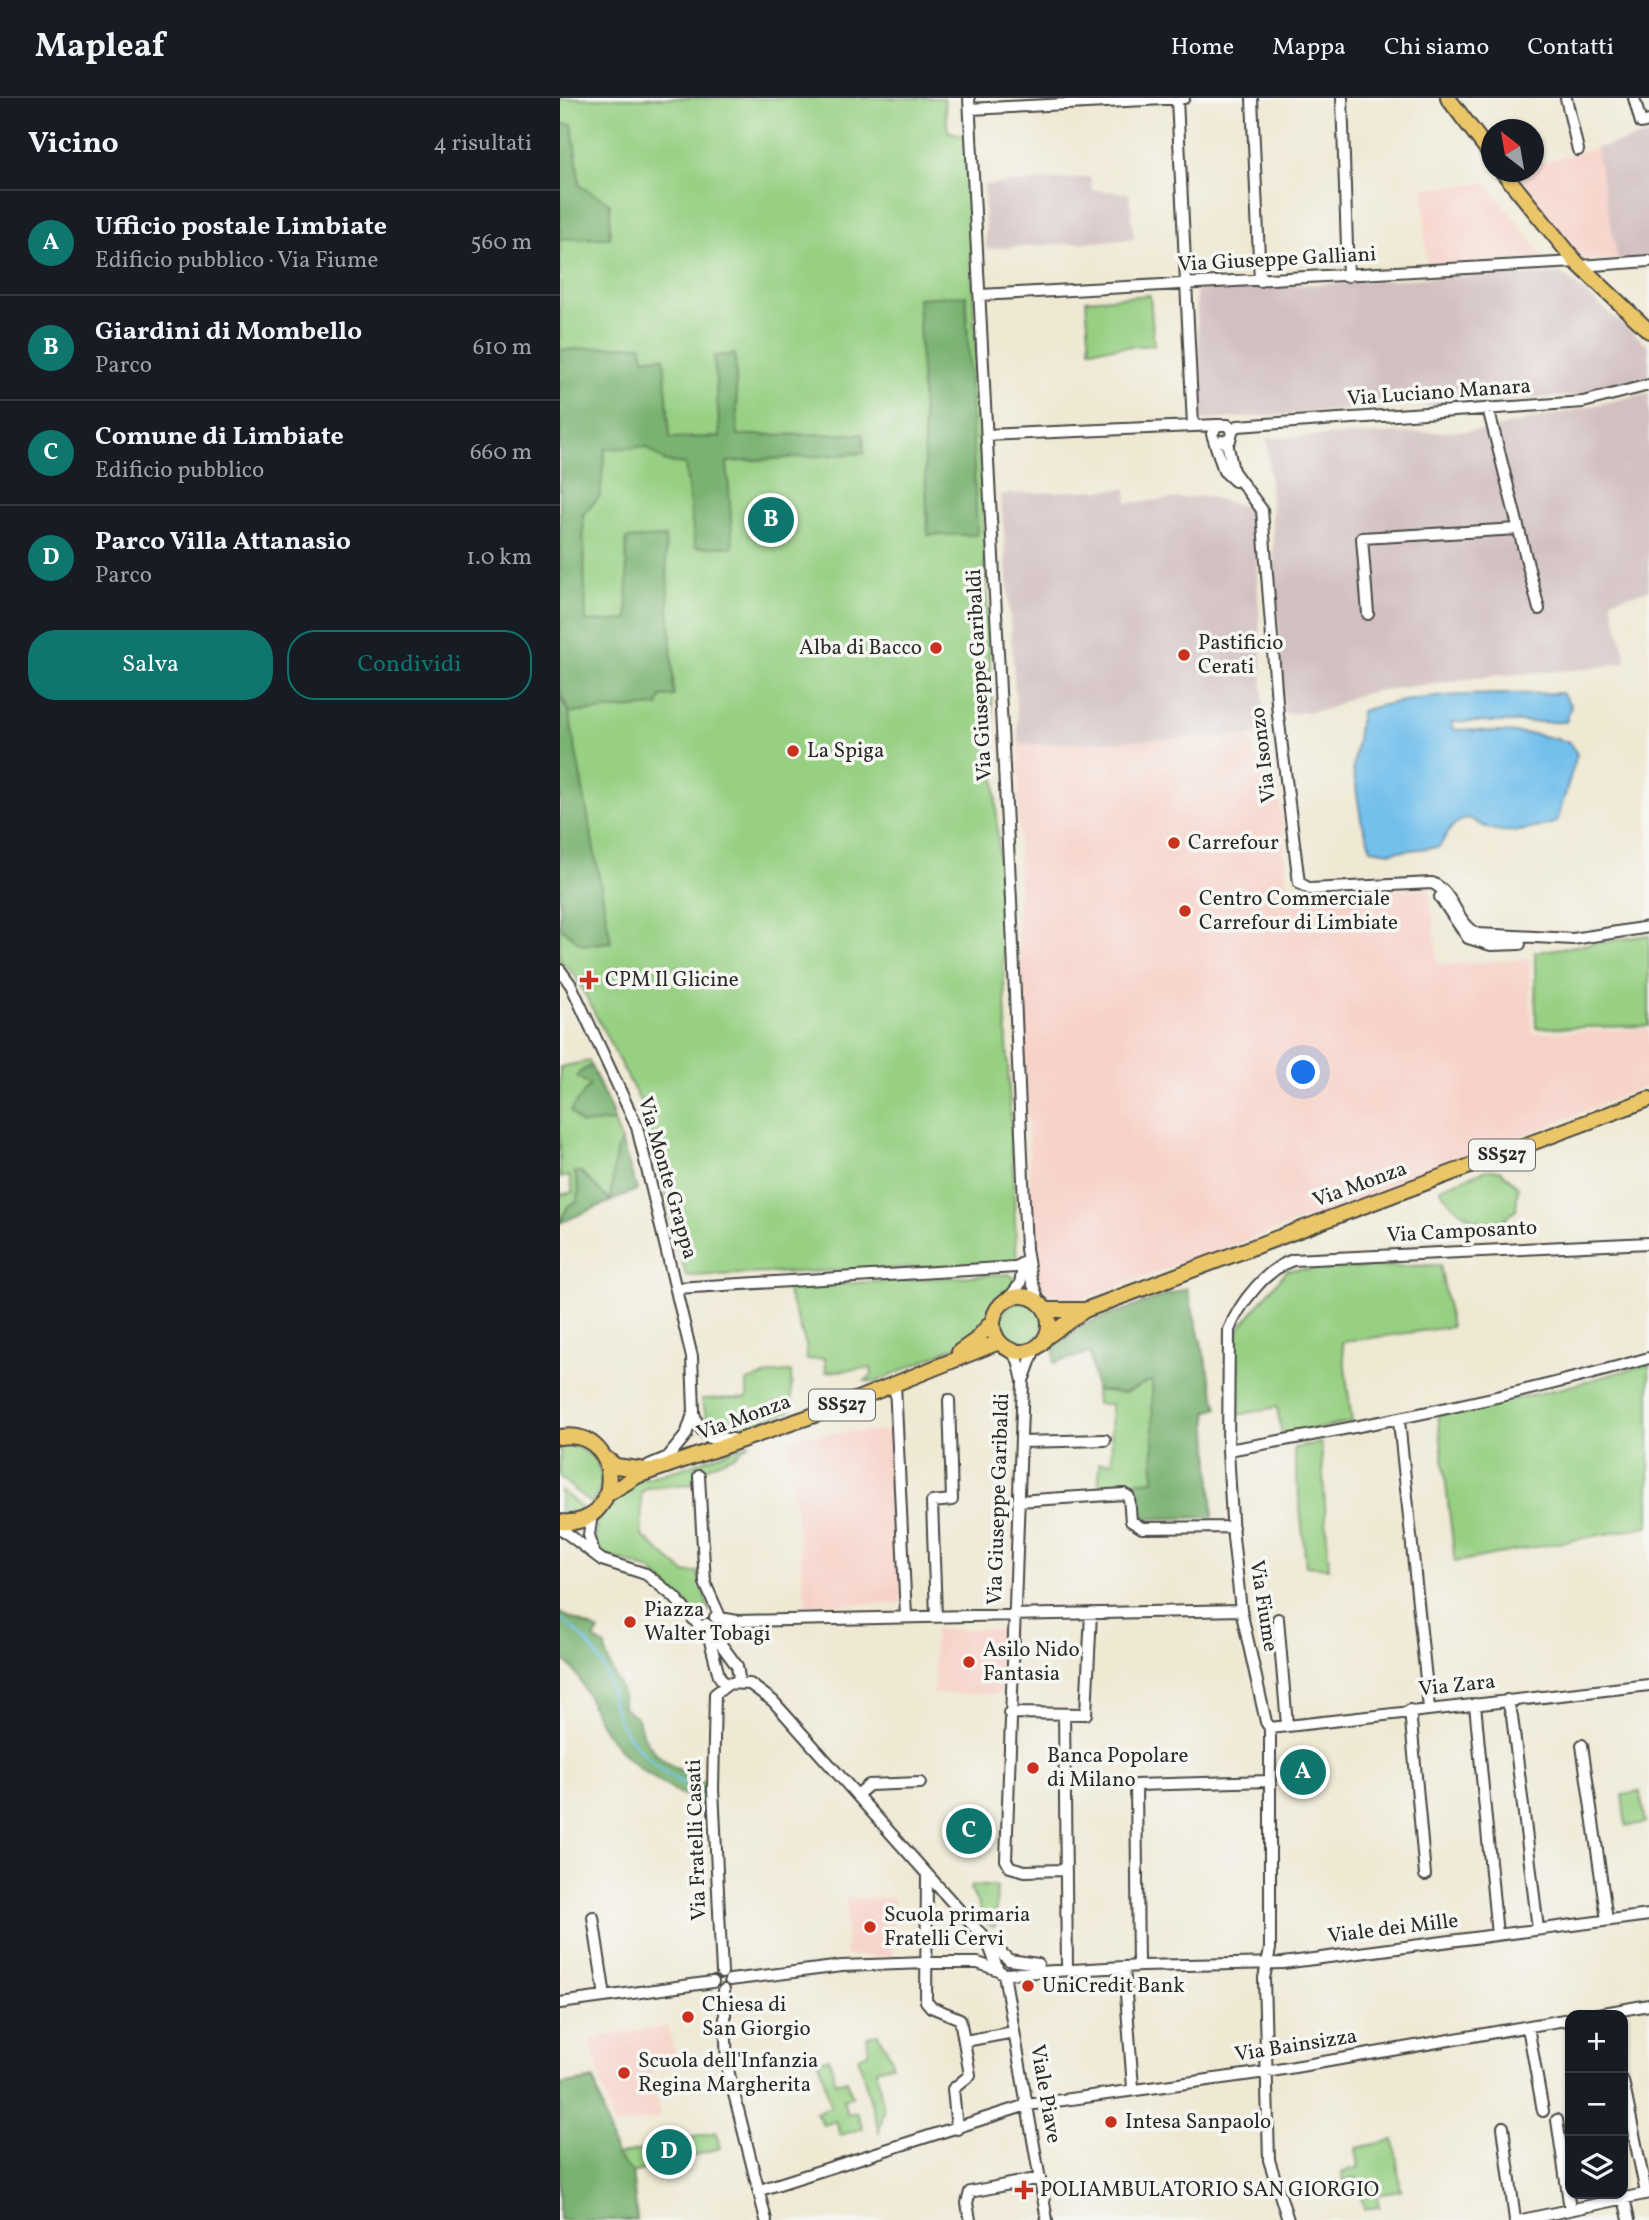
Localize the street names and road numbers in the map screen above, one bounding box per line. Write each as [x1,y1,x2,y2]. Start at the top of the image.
street label: Via Giuseppe Galliani [1177,240,1377,280]
street label: Via Luciano Manara [1346,372,1532,414]
street label: Via Giuseppe Garibaldi [960,568,1000,782]
street label: Via Isonzo [1244,706,1284,804]
street label: Via Monte Grappa [630,1093,704,1263]
road number: SS527 [1469,1140,1535,1170]
street label: Via Monza [1309,1155,1411,1215]
street label: Via Camposanto [1386,1214,1538,1250]
street label: Via Monza [693,1388,795,1448]
road number: SS527 [809,1390,875,1420]
street label: Via Giuseppe Garibaldi [981,1392,1017,1606]
street label: Via Fiume [1241,1558,1285,1654]
street label: Via Zara [1417,1668,1497,1704]
street label: Via Fratelli Casati [680,1759,714,1921]
street label: Viale dei Mille [1326,1907,1460,1951]
street label: Via Bainsizza [1233,2022,1359,2070]
street label: Viale Piave [1022,2042,1068,2146]

